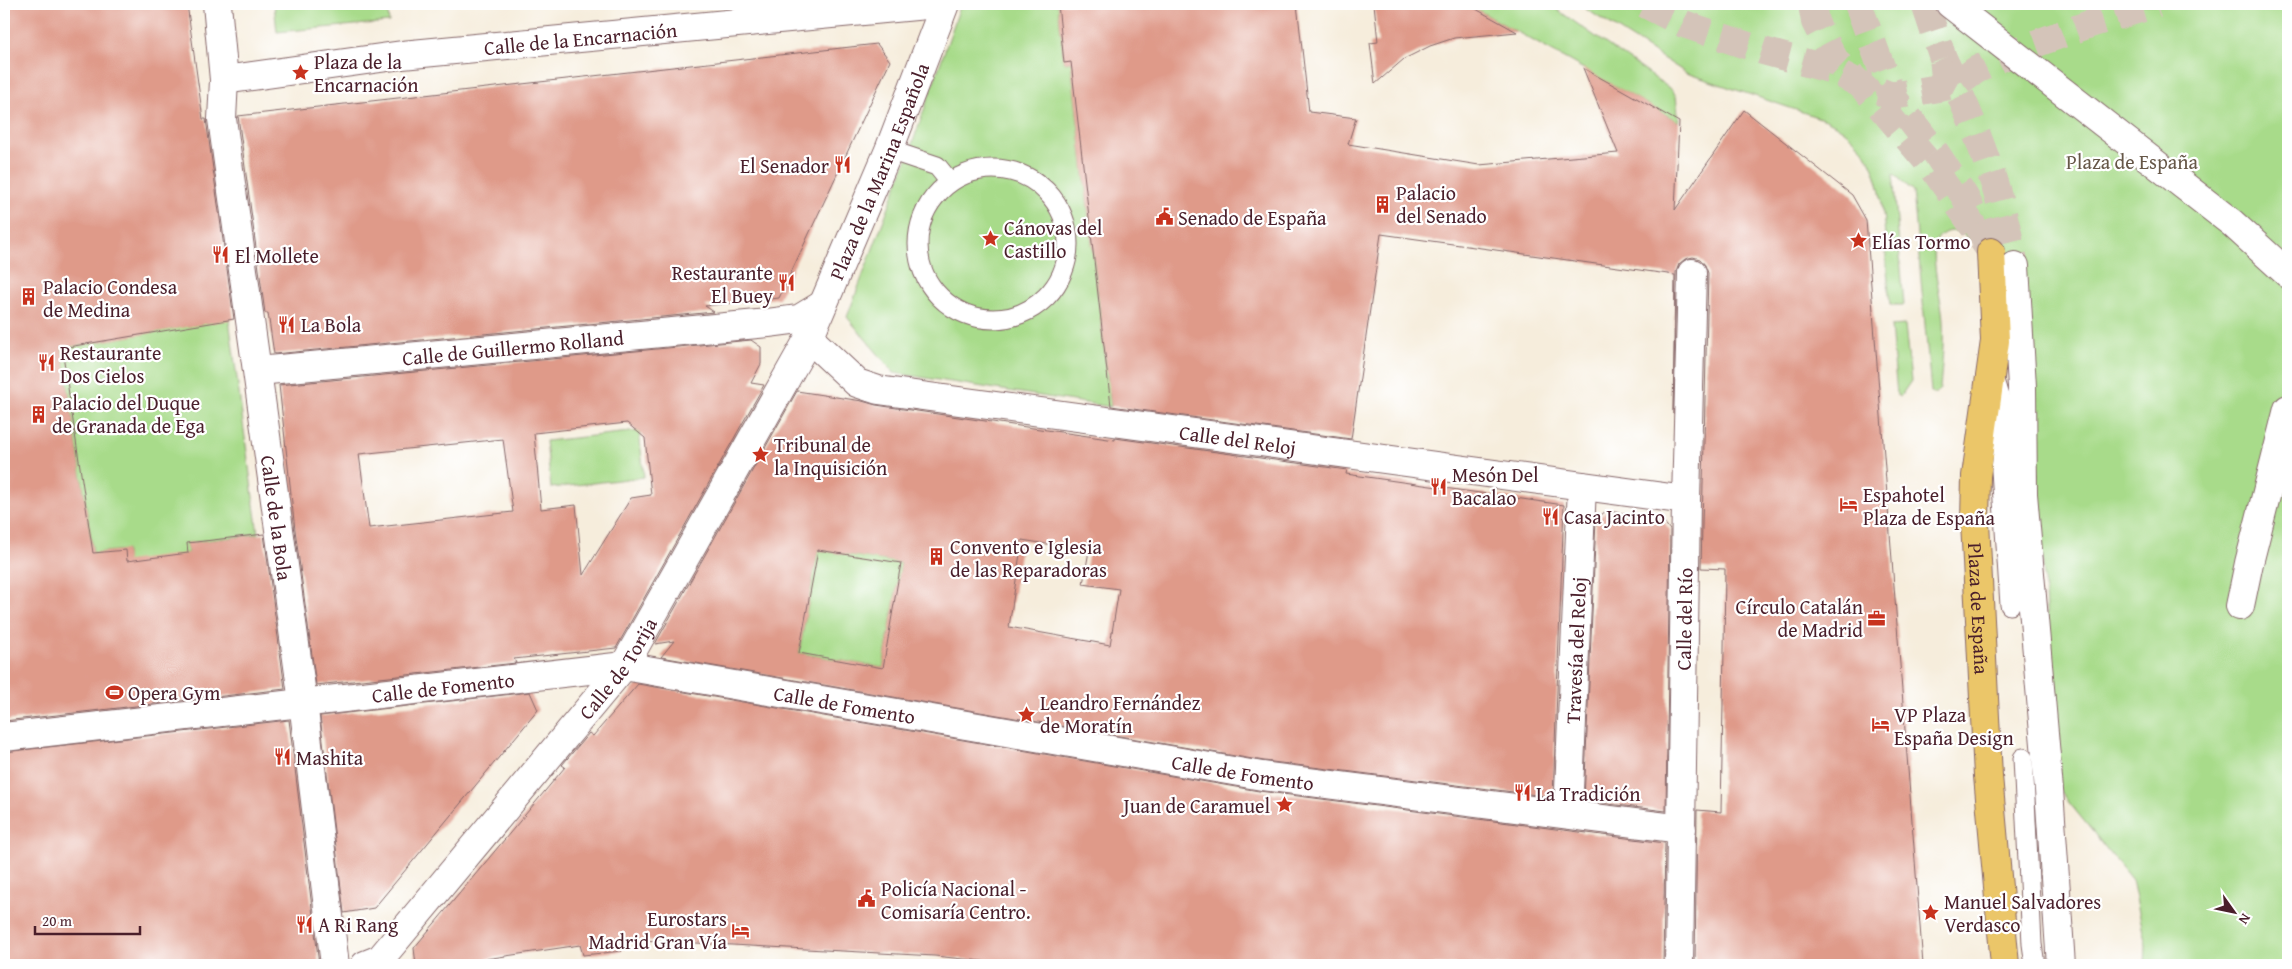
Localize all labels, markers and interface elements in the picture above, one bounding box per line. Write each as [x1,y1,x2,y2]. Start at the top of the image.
street label: Calle de la Encarnación [483,14,678,62]
place label: Plaza de la Encarnación [314,47,419,99]
street label: Plaza de la Marina Española [821,58,936,284]
place icon: Plaza de la Encarnación [290,62,310,82]
park label: Plaza de España [2066,147,2198,176]
place label: El Senador [740,151,829,180]
restaurant icon: El Senador [833,155,853,175]
place label: Palacio del Senado [1396,178,1487,230]
building icon: Palacio del Senado [1372,194,1392,214]
place label: Senado de España [1178,203,1327,232]
public building icon: Senado de España [1154,207,1174,227]
place label: Cánovas del Castillo [1004,213,1103,265]
place label: Elías Tormo [1872,227,1971,256]
place icon: Cánovas del Castillo [980,228,1000,248]
place icon: Elías Tormo [1848,231,1868,251]
place label: El Mollete [235,241,319,270]
restaurant icon: El Mollete [211,245,231,265]
place label: Restaurante El Buey [672,258,773,310]
place label: Palacio Condesa de Medina [43,272,178,324]
restaurant icon: Restaurante El Buey [777,273,797,293]
building icon: Palacio Condesa de Medina [19,287,39,307]
place label: La Bola [301,310,362,339]
restaurant icon: La Bola [277,314,297,334]
street label: Calle de Guillermo Rolland [401,322,625,372]
place label: Restaurante Dos Cielos [60,338,161,390]
restaurant icon: Restaurante Dos Cielos [36,353,56,373]
place label: Palacio del Duque de Granada de Ega [52,388,205,440]
building icon: Palacio del Duque de Granada de Ega [28,404,48,424]
street label: Calle del Reloj [1178,417,1298,461]
place label: Tribunal de la Inquisición [774,430,887,482]
place icon: Tribunal de la Inquisición [750,445,770,465]
street label: Calle de la Bola [254,453,301,583]
place label: Mesón Del Bacalao [1452,460,1539,512]
restaurant icon: Mesón Del Bacalao [1428,476,1448,496]
place label: Espahotel Plaza de España [1863,480,1995,532]
hotel icon: Espahotel Plaza de España [1839,495,1859,515]
place label: Casa Jacinto [1564,502,1665,531]
restaurant icon: Casa Jacinto [1540,506,1560,526]
place label: Convento e Iglesia de las Reparadoras [950,532,1107,584]
street label: Plaza de España [1962,542,1997,676]
building icon: Convento e Iglesia de las Reparadoras [926,547,946,567]
street label: Calle del Río [1669,567,1699,671]
street label: Travesía del Reloj [1557,576,1593,724]
place label: Círculo Catalán de Madrid [1736,592,1863,644]
office icon: Círculo Catalán de Madrid [1867,608,1887,628]
street label: Calle de Torija [571,611,664,725]
street label: Calle de Fomento [370,664,516,709]
place label: Opera Gym [128,678,221,707]
street label: Calle de Fomento [772,678,918,731]
sports icon: Opera Gym [104,682,124,702]
place label: Leandro Fernández de Moratín [1040,688,1201,740]
place label: VP Plaza España Design [1894,700,2014,752]
place icon: Leandro Fernández de Moratín [1016,704,1036,724]
hotel icon: VP Plaza España Design [1870,715,1890,735]
place label: Mashita [296,743,364,772]
street label: Calle de Fomento [1170,746,1316,797]
restaurant icon: Mashita [272,747,292,767]
place label: La Tradición [1536,779,1641,808]
restaurant icon: La Tradición [1512,783,1532,803]
place label: Juan de Caramuel [1120,791,1270,820]
place icon: Juan de Caramuel [1274,795,1294,815]
place label: Policía Nacional - Comisaría Centro. [881,874,1031,926]
north arrow [2210,886,2260,936]
place label: Manuel Salvadores Verdasco [1944,887,2101,939]
public building icon: Policía Nacional - Comisaría Centro. [857,889,877,909]
place icon: Manuel Salvadores Verdasco [1920,903,1940,923]
scale bar [35,904,140,936]
place label: Eurostars Madrid Gran Vía [588,904,728,956]
text: 20 m [42,910,73,931]
place label: A Ri Rang [318,910,398,939]
text: N [2234,910,2256,929]
restaurant icon: A Ri Rang [294,914,314,934]
hotel icon: Eurostars Madrid Gran Vía [731,920,751,940]

